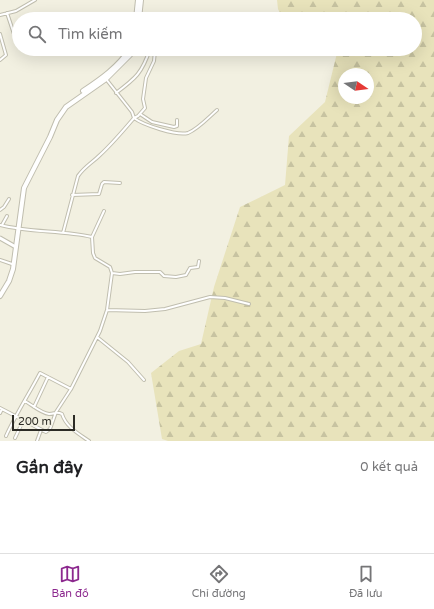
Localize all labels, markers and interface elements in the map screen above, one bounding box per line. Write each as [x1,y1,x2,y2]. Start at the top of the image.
search box [12,12,422,56]
icon: search [26,23,48,45]
text: Tìm kiếm [58,25,123,43]
north arrow [338,68,374,104]
scale bar [12,413,75,432]
text: 200 m [18,415,52,428]
text: Gần đây [16,457,83,478]
text: 0 kết quả [360,459,418,475]
tab: Bản đồ [52,563,89,600]
tab: Chỉ đường [192,563,246,600]
tab: Đã lưu [349,563,382,600]

